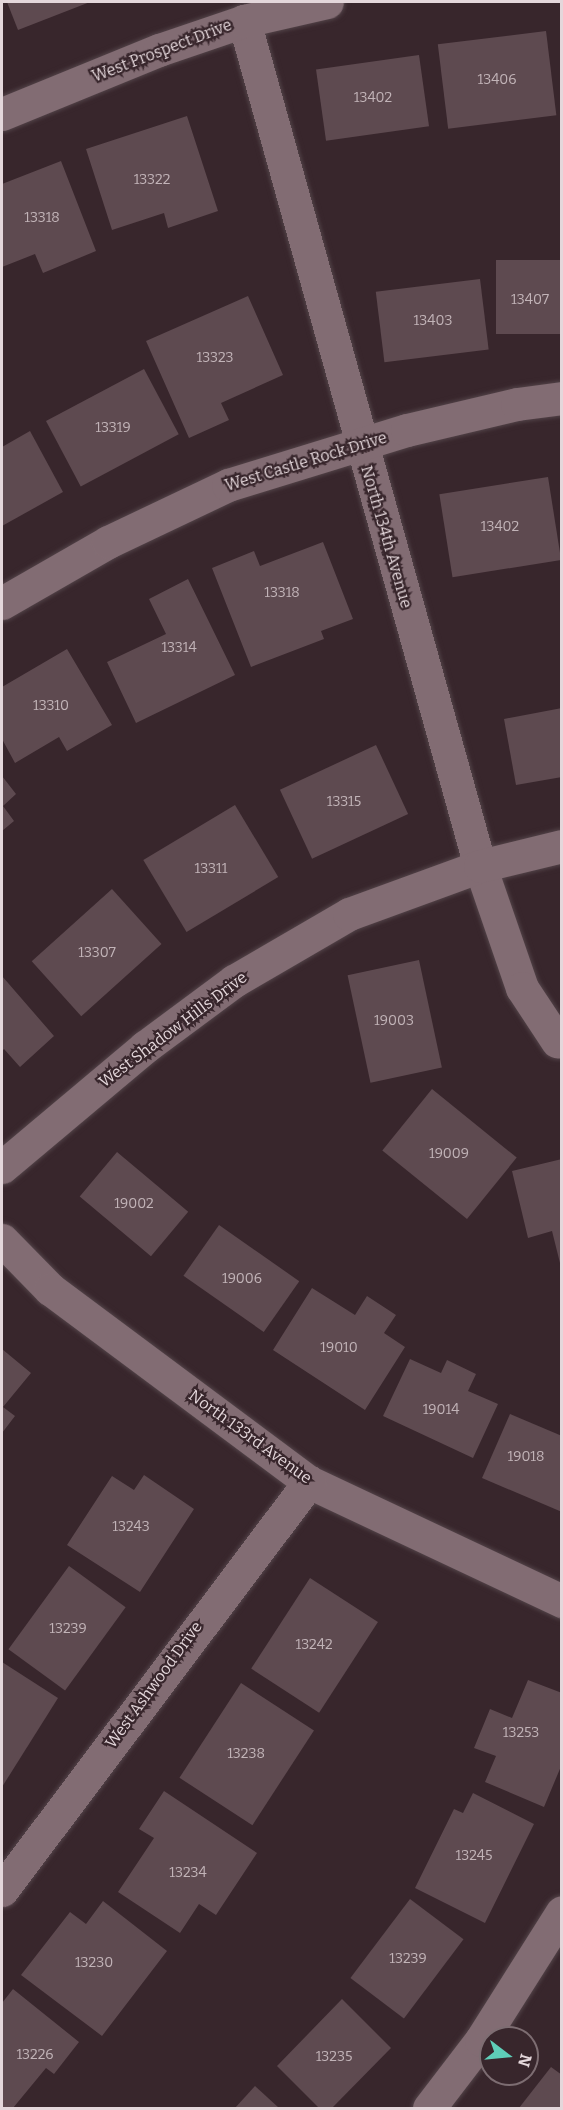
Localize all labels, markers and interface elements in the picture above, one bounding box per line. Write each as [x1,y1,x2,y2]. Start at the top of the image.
street label: West Prospect Drive [89,15,235,87]
house number: 13406 [477,72,517,88]
house number: 13402 [354,90,392,106]
house number: 13322 [134,172,170,188]
house number: 13318 [24,210,60,226]
house number: 13407 [511,292,549,308]
house number: 13403 [414,313,452,329]
house number: 13323 [197,350,233,366]
house number: 13319 [95,420,131,436]
street label: West Castle Rock Drive [223,428,389,496]
street label: North 134th Avenue [356,463,416,611]
house number: 13402 [481,519,519,535]
house number: 13318 [264,585,300,601]
house number: 13314 [161,640,197,656]
house number: 13310 [33,698,69,714]
house number: 13315 [327,794,361,810]
house number: 13311 [195,861,227,877]
house number: 13307 [78,945,116,961]
street label: West Shadow Hills Drive [95,968,251,1092]
house number: 19003 [374,1013,414,1029]
house number: 19009 [429,1146,469,1162]
house number: 19002 [114,1196,154,1212]
house number: 19006 [222,1271,262,1287]
house number: 19010 [320,1340,358,1356]
street label: North 133rd Avenue [185,1386,315,1488]
house number: 19014 [423,1402,459,1418]
house number: 19018 [508,1449,544,1465]
house number: 13243 [112,1519,150,1535]
street label: West Ashwood Drive [102,1618,206,1752]
house number: 13239 [49,1621,87,1637]
house number: 13242 [295,1637,333,1653]
house number: 13253 [503,1725,539,1741]
house number: 13238 [227,1746,265,1762]
house number: 13245 [456,1848,492,1864]
house number: 13234 [169,1865,207,1881]
house number: 13239 [389,1951,427,1967]
house number: 13230 [75,1955,113,1971]
north arrow [479,2026,539,2086]
house number: 13226 [16,2047,54,2063]
house number: 13235 [316,2049,352,2065]
text: N [514,2052,536,2069]

